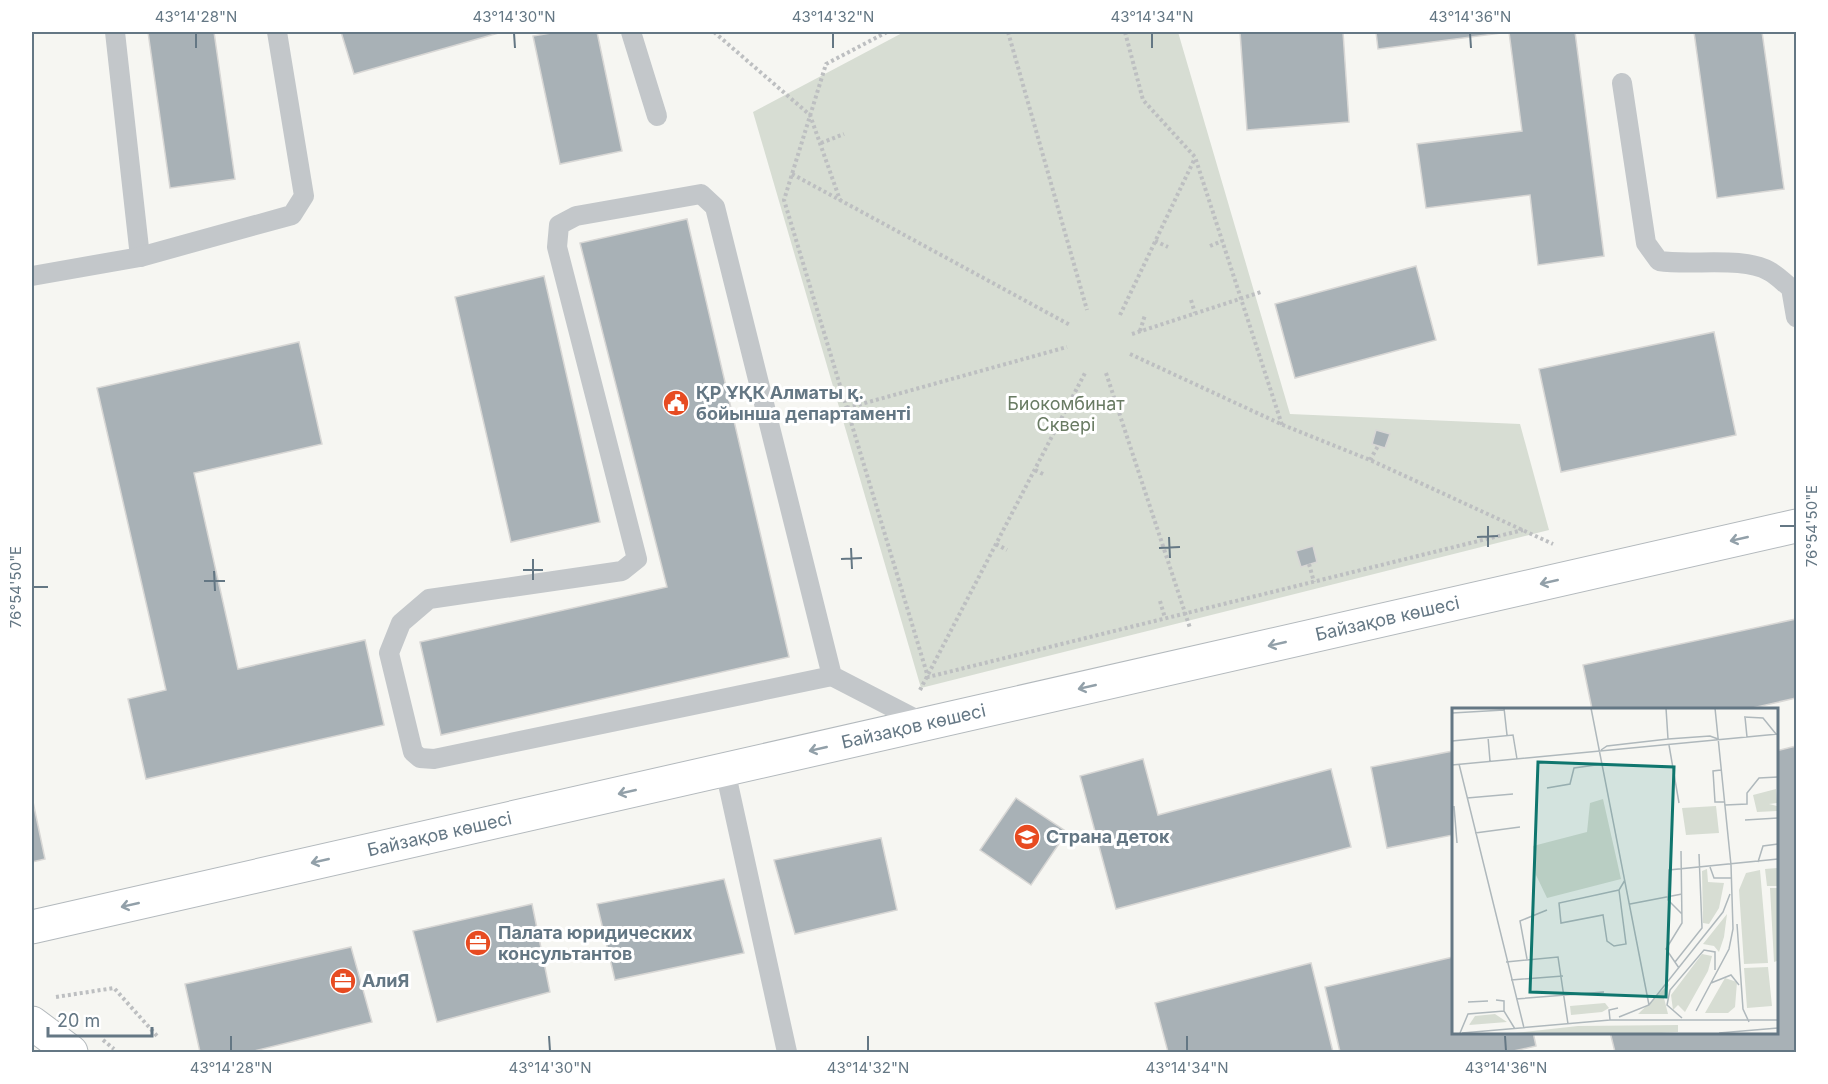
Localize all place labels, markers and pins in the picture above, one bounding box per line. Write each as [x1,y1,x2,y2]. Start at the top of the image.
place label: ҚР ҰҚК Алматы қ. бойынша департаменті [696,382,911,424]
public building icon: ҚР ҰҚК Алматы қ. бойынша департаменті [661,388,691,418]
school or university icon: Страна деток [1012,822,1042,852]
place label: Страна деток [1046,826,1170,847]
place label: Палата юридических консультантов [498,922,693,964]
office icon: Палата юридических консультантов [463,928,493,958]
office icon: АлиЯ [328,966,358,996]
place label: АлиЯ [362,970,409,991]

